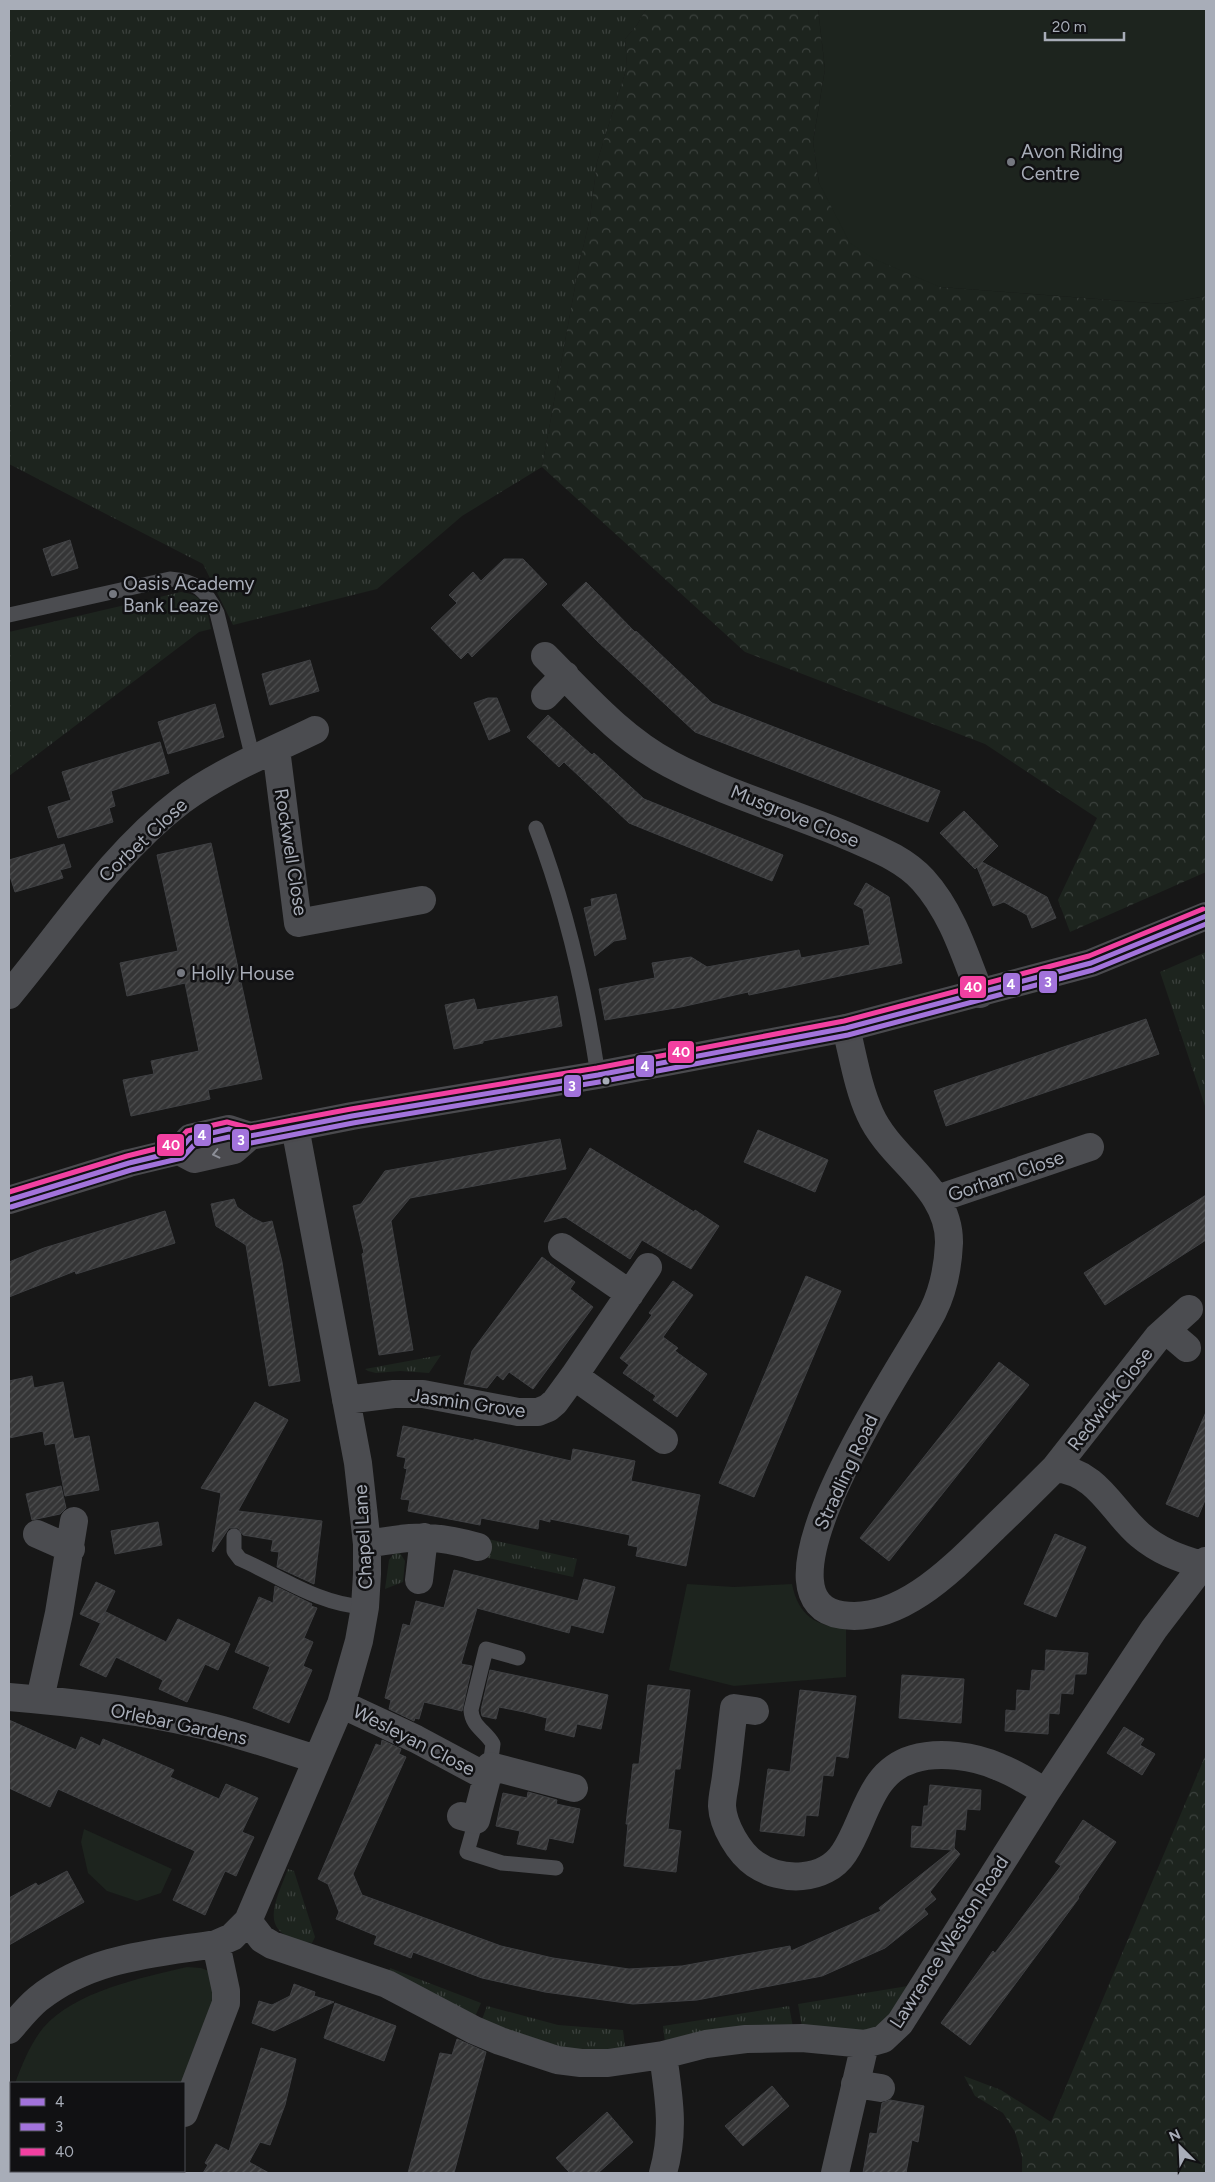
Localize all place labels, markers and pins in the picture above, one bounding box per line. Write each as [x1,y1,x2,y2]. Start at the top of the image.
place label: Avon Riding Centre [1021,140,1123,185]
marker: Avon Riding Centre [1005,156,1017,168]
place label: Oasis Academy Bank Leaze [123,572,254,617]
marker: Oasis Academy Bank Leaze [107,588,119,600]
place label: Holly House [191,962,294,985]
marker: Holly House [175,967,187,979]
unlabelled marker [601,1076,611,1086]

